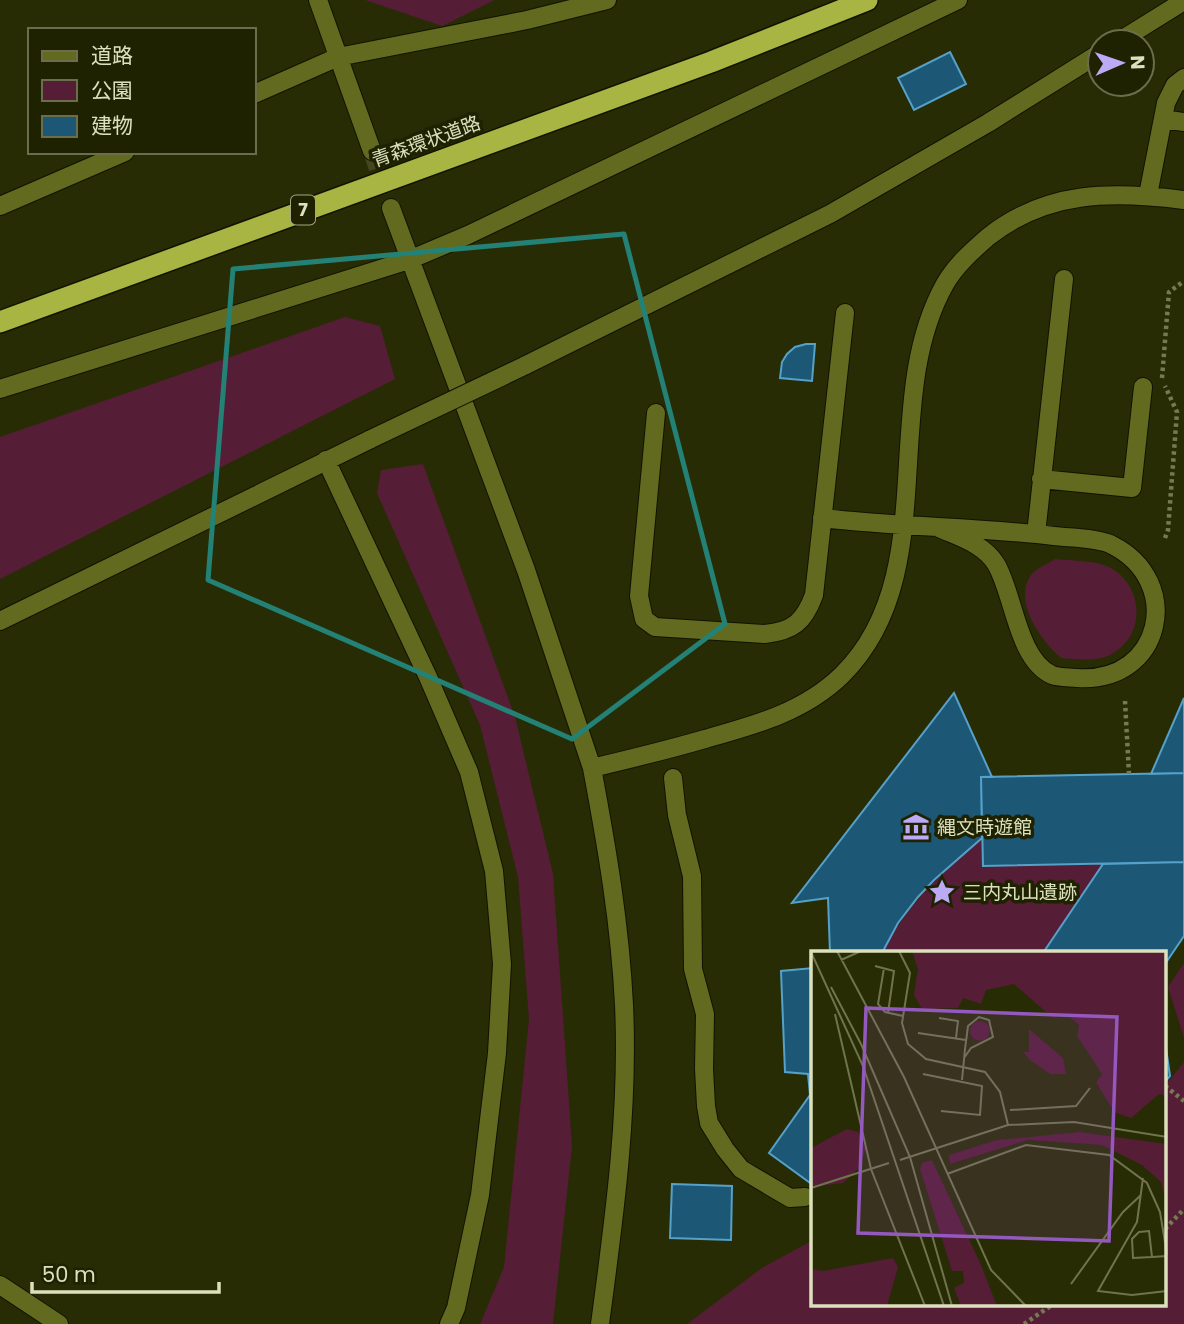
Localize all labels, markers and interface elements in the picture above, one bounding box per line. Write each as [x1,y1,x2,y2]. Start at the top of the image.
legend [28,28,256,154]
north arrow [1086,28,1156,98]
text: 道路 [91,41,133,70]
text: N [1124,55,1151,70]
text: 公園 [91,76,133,105]
street label: 青森環状道路 [368,109,484,174]
text: 建物 [91,111,133,140]
road number: 7 [291,196,315,224]
museum icon: 縄文時遊館 [901,812,931,842]
place label: 縄文時遊館 [937,814,1032,841]
place icon: 三内丸山遺跡 [927,877,957,907]
place label: 三内丸山遺跡 [963,879,1077,906]
inset map [811,951,1166,1306]
scale bar [32,1250,219,1294]
text: 50 m [42,1260,96,1289]

